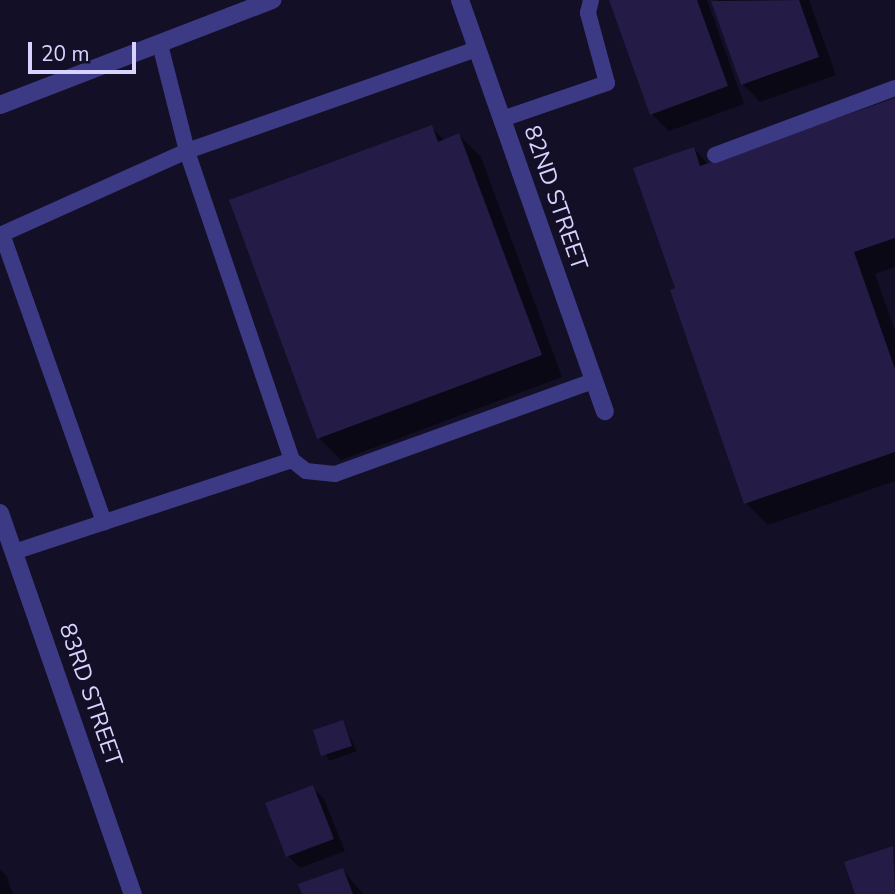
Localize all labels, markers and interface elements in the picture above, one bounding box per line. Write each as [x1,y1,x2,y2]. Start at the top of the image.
scale bar [32,28,140,72]
text: 20 m [41,40,90,68]
street label: 82ND STREET [517,122,593,274]
street label: 83RD STREET [53,620,127,770]

